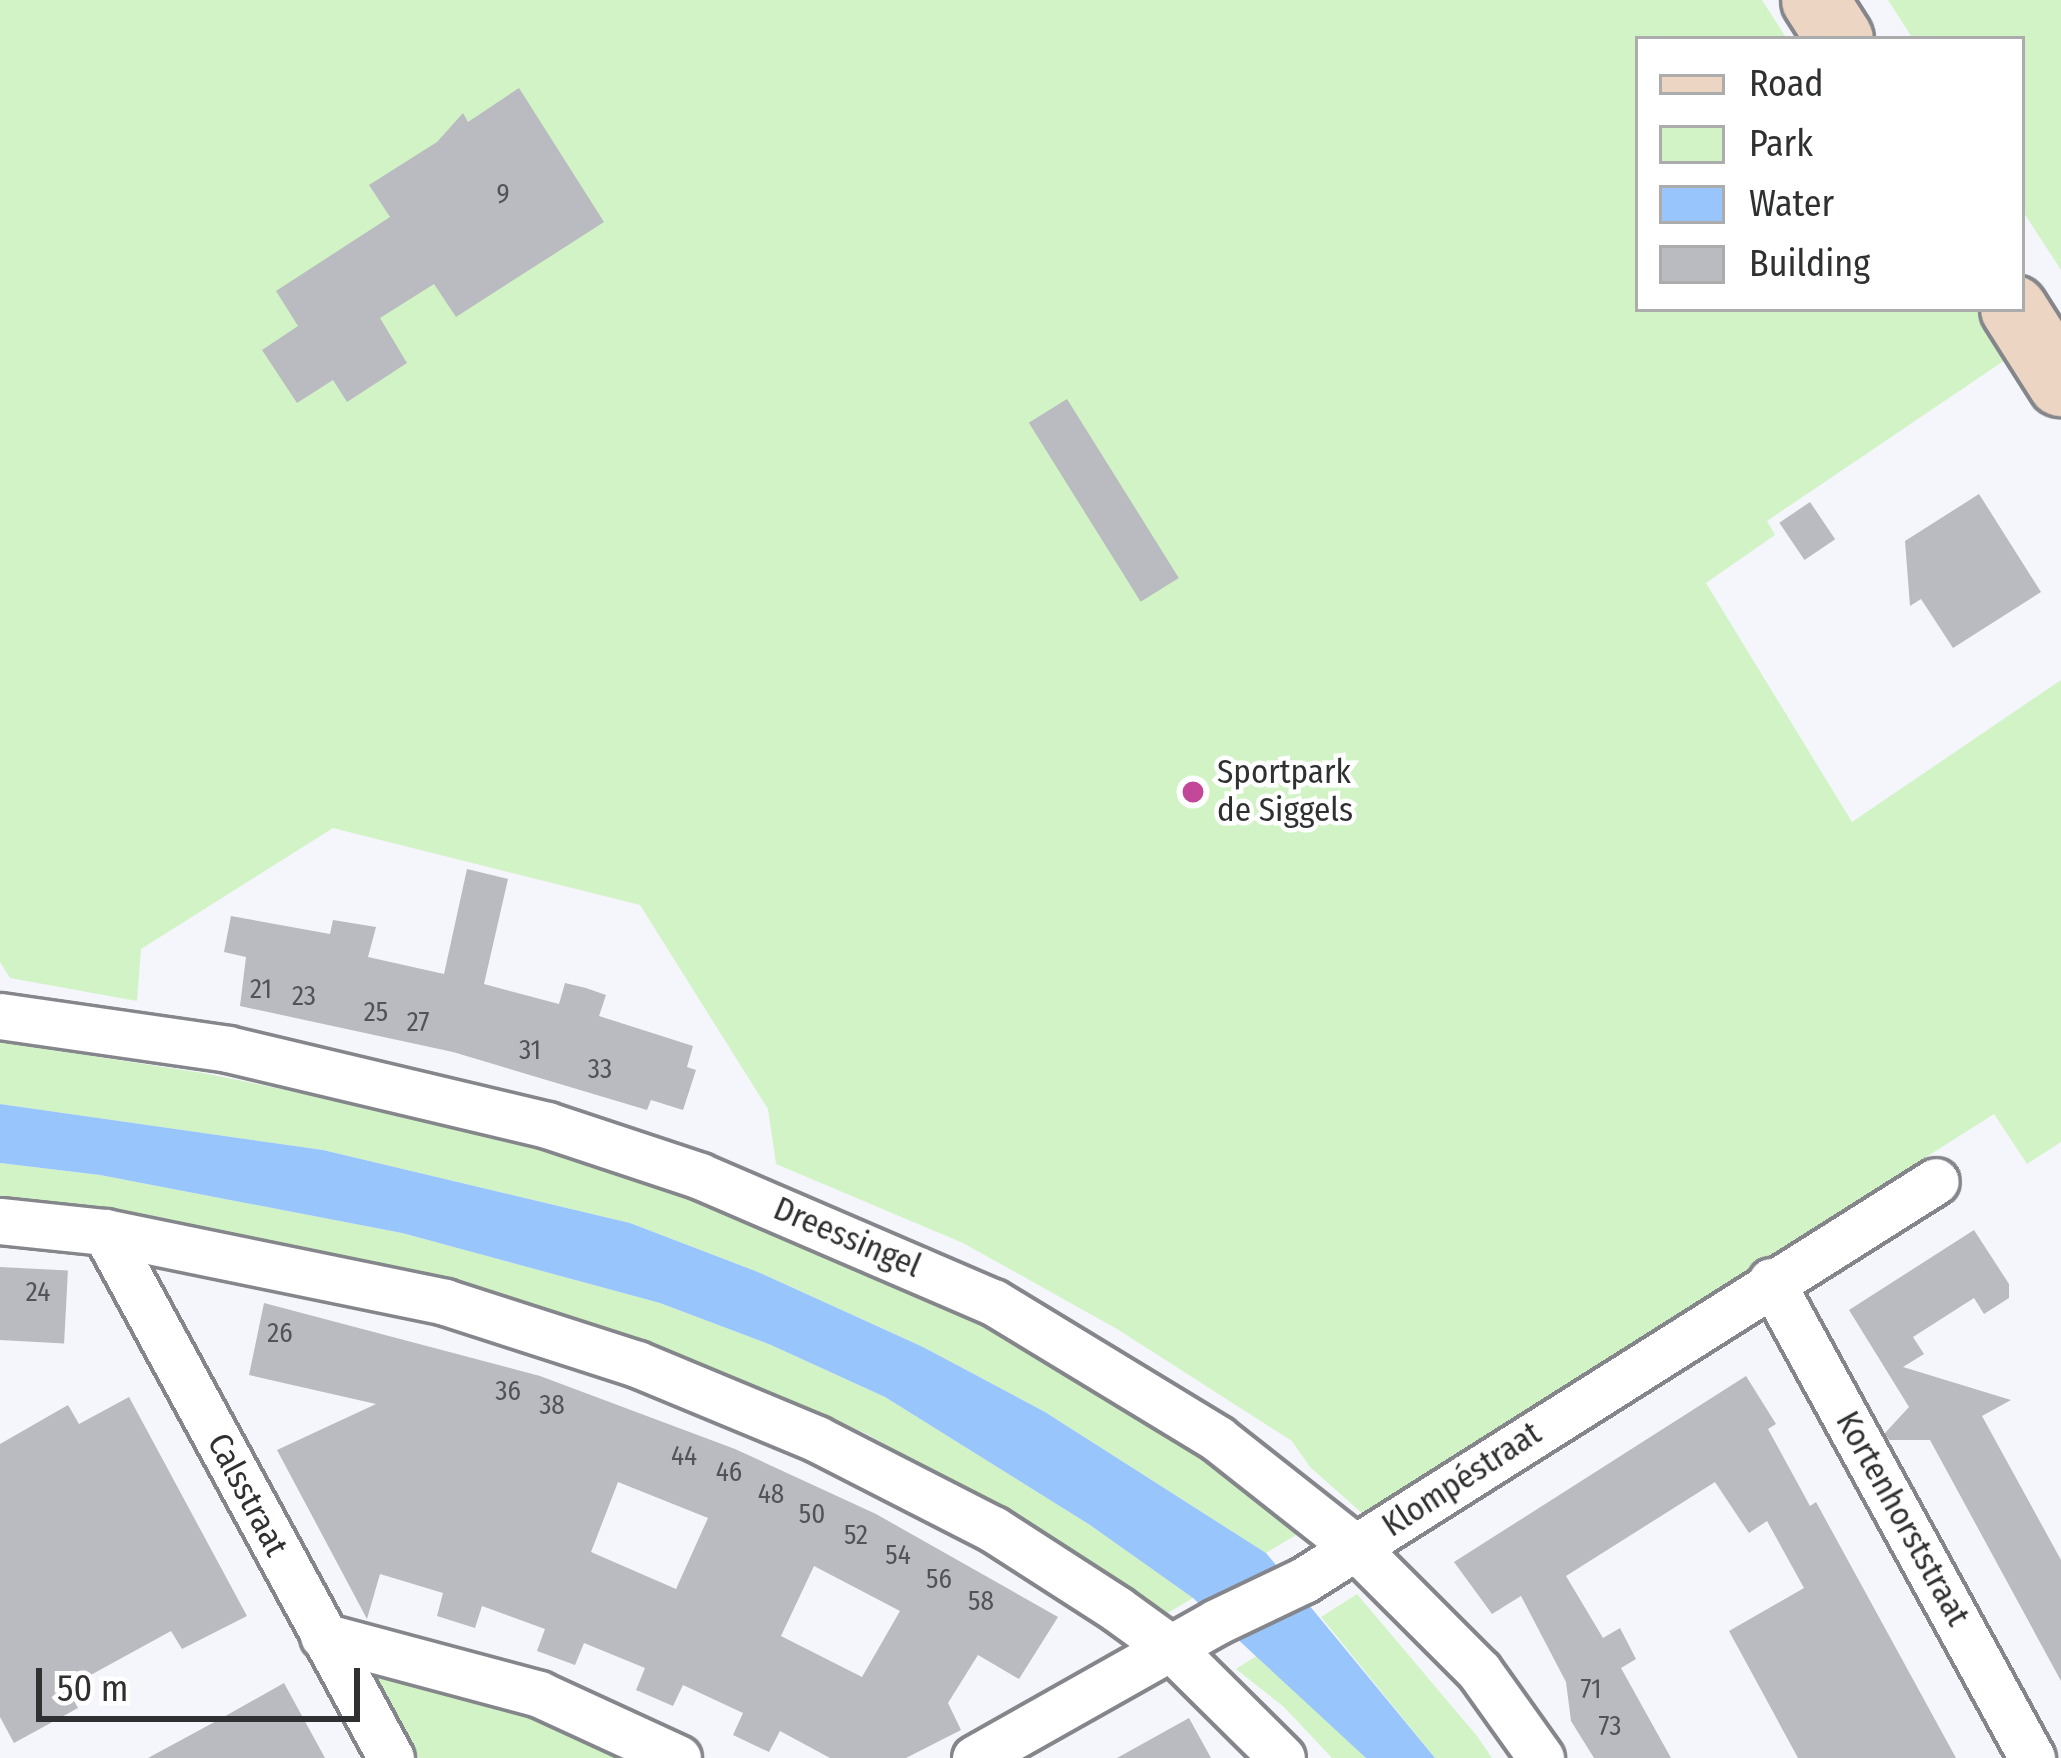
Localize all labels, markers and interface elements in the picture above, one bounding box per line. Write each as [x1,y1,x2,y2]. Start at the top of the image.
legend [1635,36,2025,312]
text: Road [1749,62,1824,106]
text: Park [1749,122,1813,166]
house number: 9 [496,179,510,211]
text: Water [1749,182,1834,226]
text: Building [1749,242,1870,286]
place label: Sportpark de Siggels [1217,753,1353,831]
marker: Sportpark de Siggels [1180,779,1206,805]
house number: 21 [250,974,272,1006]
house number: 23 [292,981,316,1013]
house number: 25 [364,997,388,1029]
house number: 27 [407,1007,429,1039]
house number: 31 [519,1035,541,1067]
house number: 33 [588,1054,612,1086]
street label: Dreessingel [767,1189,927,1287]
house number: 24 [26,1277,50,1309]
house number: 26 [267,1318,293,1350]
house number: 36 [495,1376,521,1408]
house number: 38 [539,1390,565,1422]
street label: Kortenhorststraat [1827,1405,1977,1633]
street label: Klompéstraat [1375,1414,1549,1546]
street label: Calsstraat [198,1427,296,1563]
house number: 44 [671,1441,697,1473]
house number: 46 [716,1457,742,1489]
house number: 48 [758,1479,784,1511]
house number: 50 [799,1499,825,1531]
house number: 52 [844,1520,868,1552]
house number: 54 [885,1540,911,1572]
house number: 56 [926,1564,952,1596]
house number: 58 [968,1586,994,1618]
scale bar [42,1644,366,1718]
text: 50 m [57,1667,128,1711]
house number: 71 [1580,1674,1602,1706]
house number: 73 [1599,1711,1621,1743]

